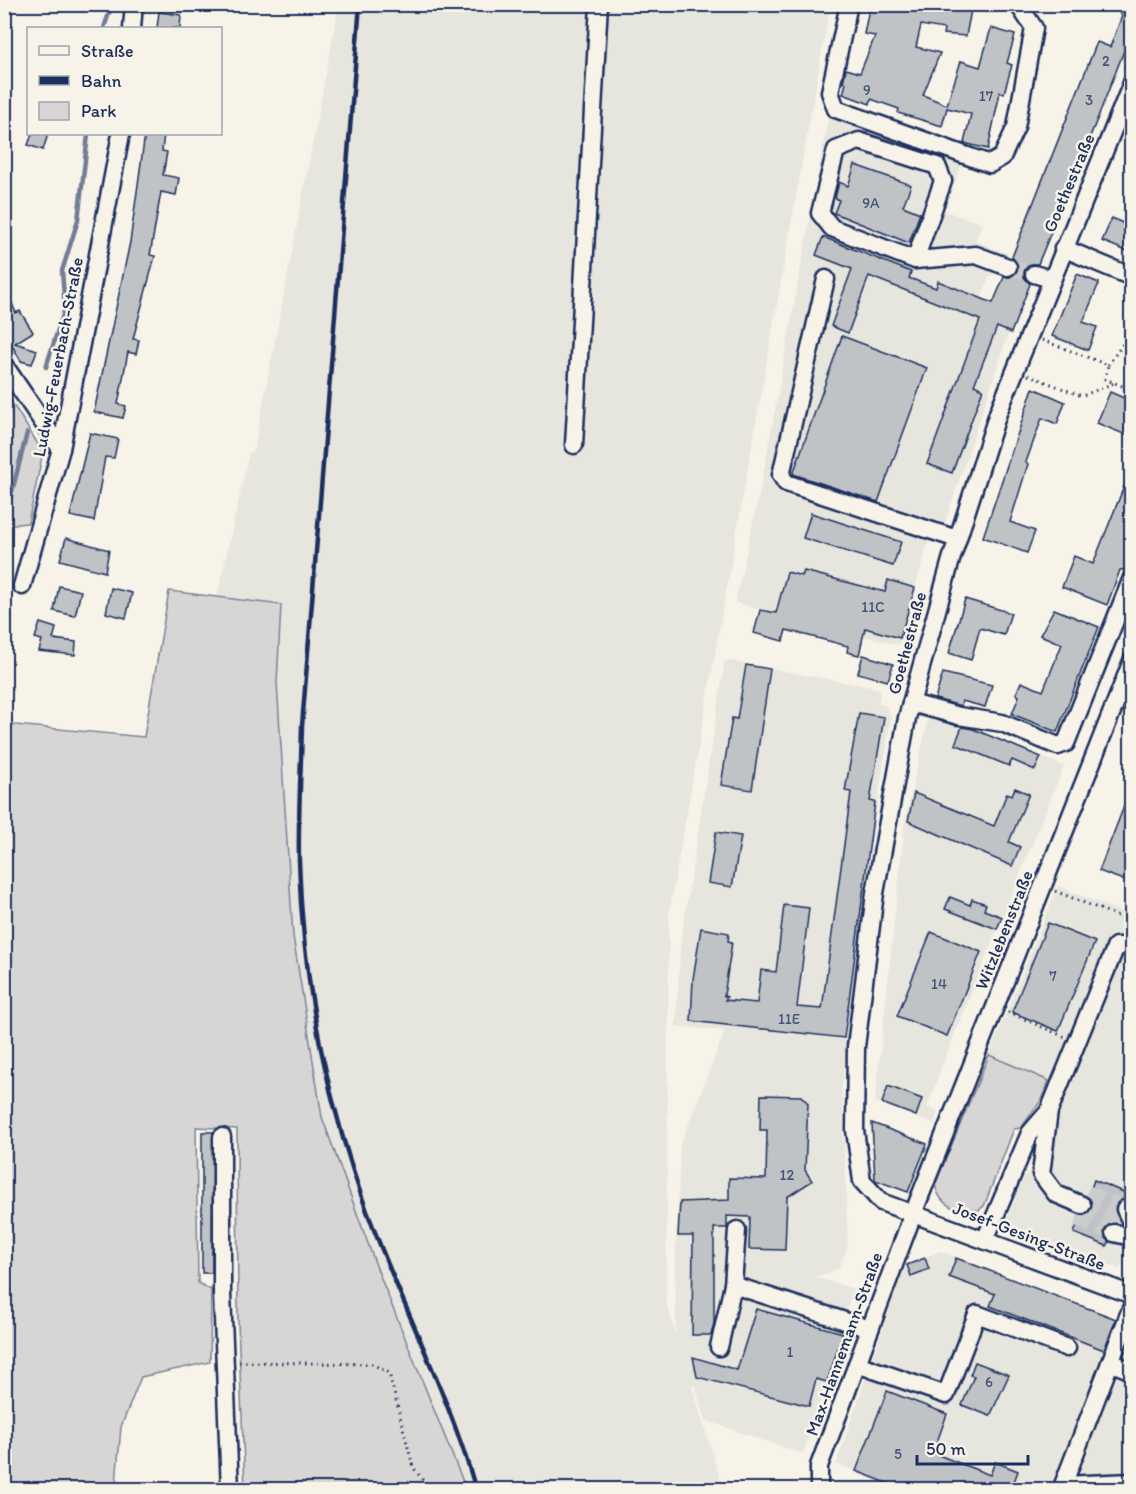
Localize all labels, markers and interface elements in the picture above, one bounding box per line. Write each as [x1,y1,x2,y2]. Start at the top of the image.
legend [27,27,222,135]
text: Straße [81,40,134,62]
house number: 2 [1102,52,1110,70]
text: Bahn [81,70,122,92]
house number: 9 [863,81,871,99]
house number: 17 [979,87,994,105]
house number: 3 [1085,91,1093,109]
text: Park [81,100,116,122]
street label: Goethestraße [1038,130,1100,236]
house number: 9A [862,194,880,212]
street label: Ludwig-Feuerbach-Straße [28,255,88,459]
street label: Goethestraße [883,589,931,697]
house number: 11C [861,598,885,616]
street label: Witzlebenstraße [970,867,1038,993]
house number: 7 [1049,967,1057,985]
house number: 14 [931,975,947,993]
house number: 11E [778,1010,800,1028]
house number: 12 [780,1166,795,1184]
street label: Josef-Gesing-Straße [950,1197,1108,1275]
street label: Max-Hannemann-Straße [801,1249,887,1439]
house number: 1 [787,1343,794,1361]
house number: 6 [985,1373,993,1391]
scale bar [917,1428,1028,1466]
text: 50 m [926,1438,966,1460]
house number: 5 [894,1445,902,1463]

